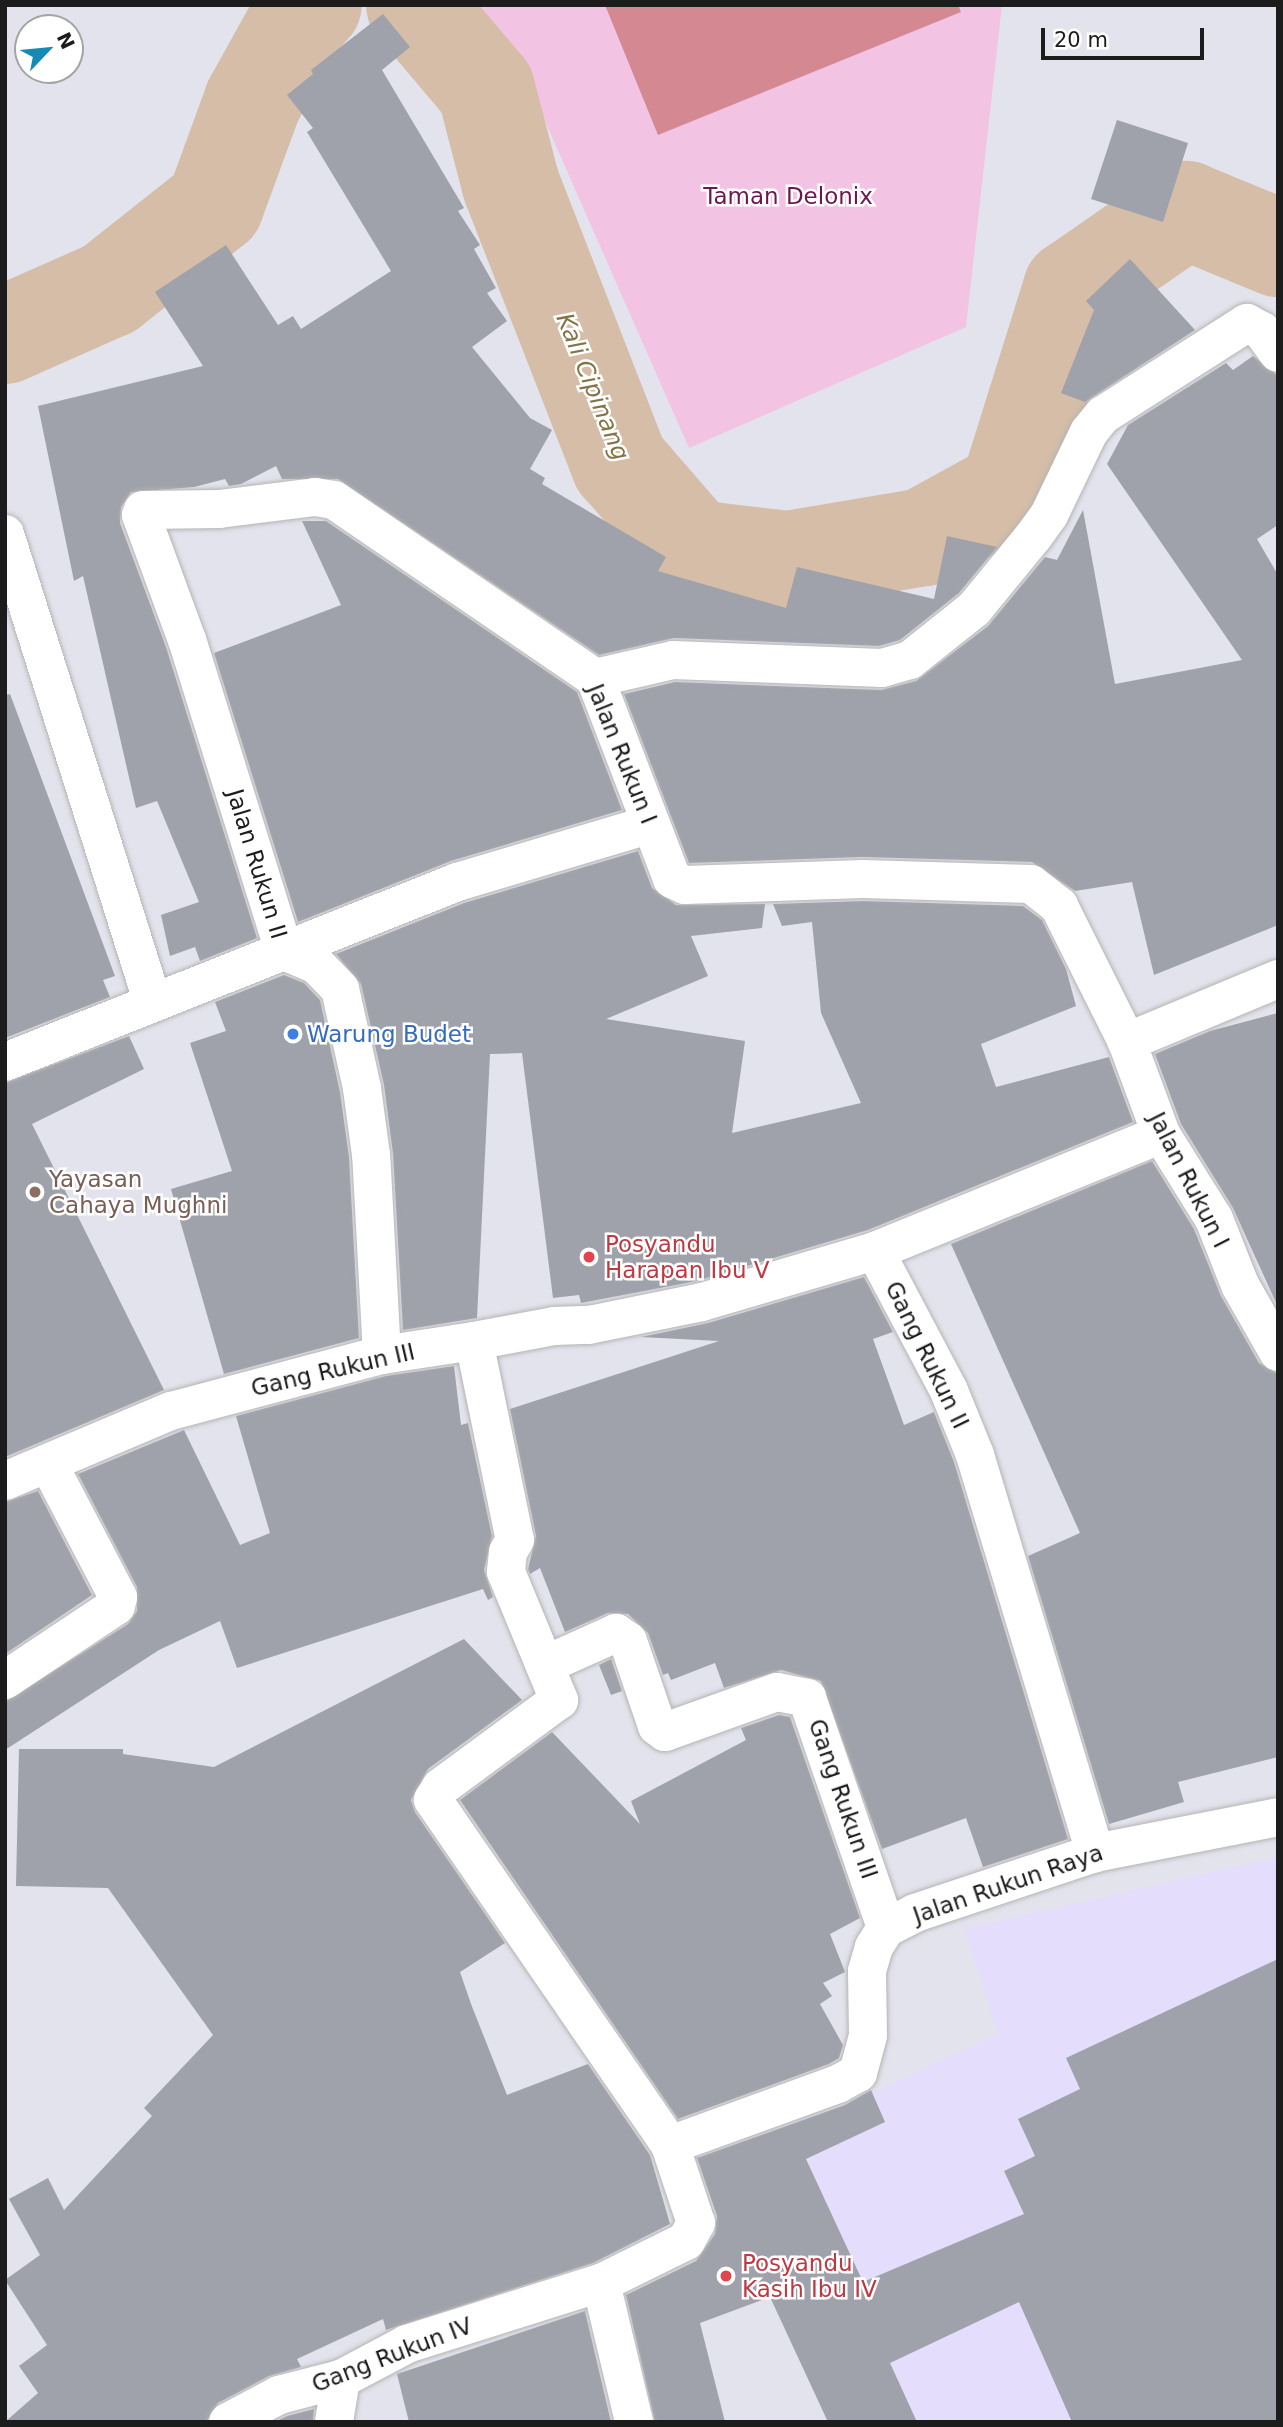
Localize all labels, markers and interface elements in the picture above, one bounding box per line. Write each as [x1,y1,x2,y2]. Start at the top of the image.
north arrow [14,14,84,84]
scale bar [1045,14,1208,58]
text: 20 m [1054,28,1108,52]
text: N [53,29,79,53]
park label: Taman Delonix [703,182,873,210]
water label: Kali Cipinang [549,309,635,465]
street label: Jalan Rukun I [581,680,663,828]
street label: Jalan Rukun II [221,786,293,942]
place label: Warung Budet [307,1020,471,1048]
marker: Warung Budet [285,1026,301,1042]
street label: Jalan Rukun I [1143,1108,1235,1252]
place label: Yayasan Cahaya Mughni [49,1165,227,1219]
marker: Yayasan Cahaya Mughni [27,1184,43,1200]
place label: Posyandu Harapan Ibu V [605,1230,770,1284]
marker: Posyandu Harapan Ibu V [579,1247,599,1267]
street label: Gang Rukun II [879,1277,975,1433]
street label: Gang Rukun III [248,1338,418,1402]
street label: Gang Rukun III [803,1715,883,1883]
street label: Jalan Rukun Raya [909,1839,1107,1929]
place label: Posyandu Kasih Ibu IV [742,2249,877,2303]
marker: Posyandu Kasih Ibu IV [716,2266,736,2286]
street label: Gang Rukun IV [308,2312,476,2398]

